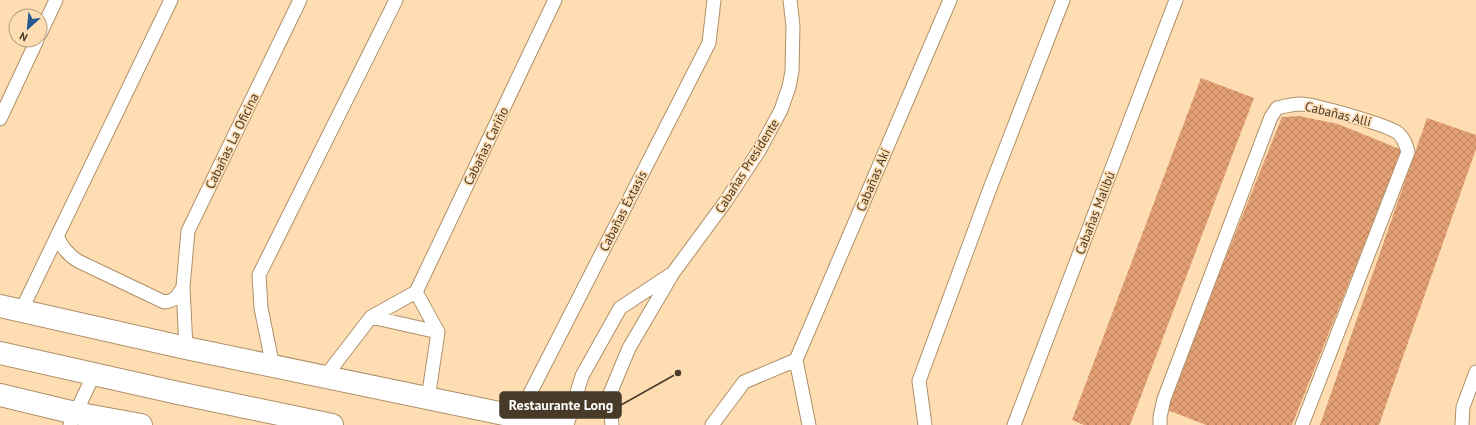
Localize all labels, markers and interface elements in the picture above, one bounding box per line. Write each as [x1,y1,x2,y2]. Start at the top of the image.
north arrow [8,8,48,48]
text: N [17,29,30,45]
street label: Cabañas La Oficina [201,90,263,192]
street label: Cabañas Allí [1303,98,1373,131]
street label: Cabañas Cariño [460,104,512,188]
street label: Cabañas Presidente [711,116,783,216]
street label: Cabañas Akí [852,146,894,214]
street label: Cabañas Éxtasis [595,168,651,254]
street label: Cabañas Malibú [1071,169,1119,257]
callout: Restaurante Long [500,392,621,418]
text: Restaurante Long [509,396,613,414]

